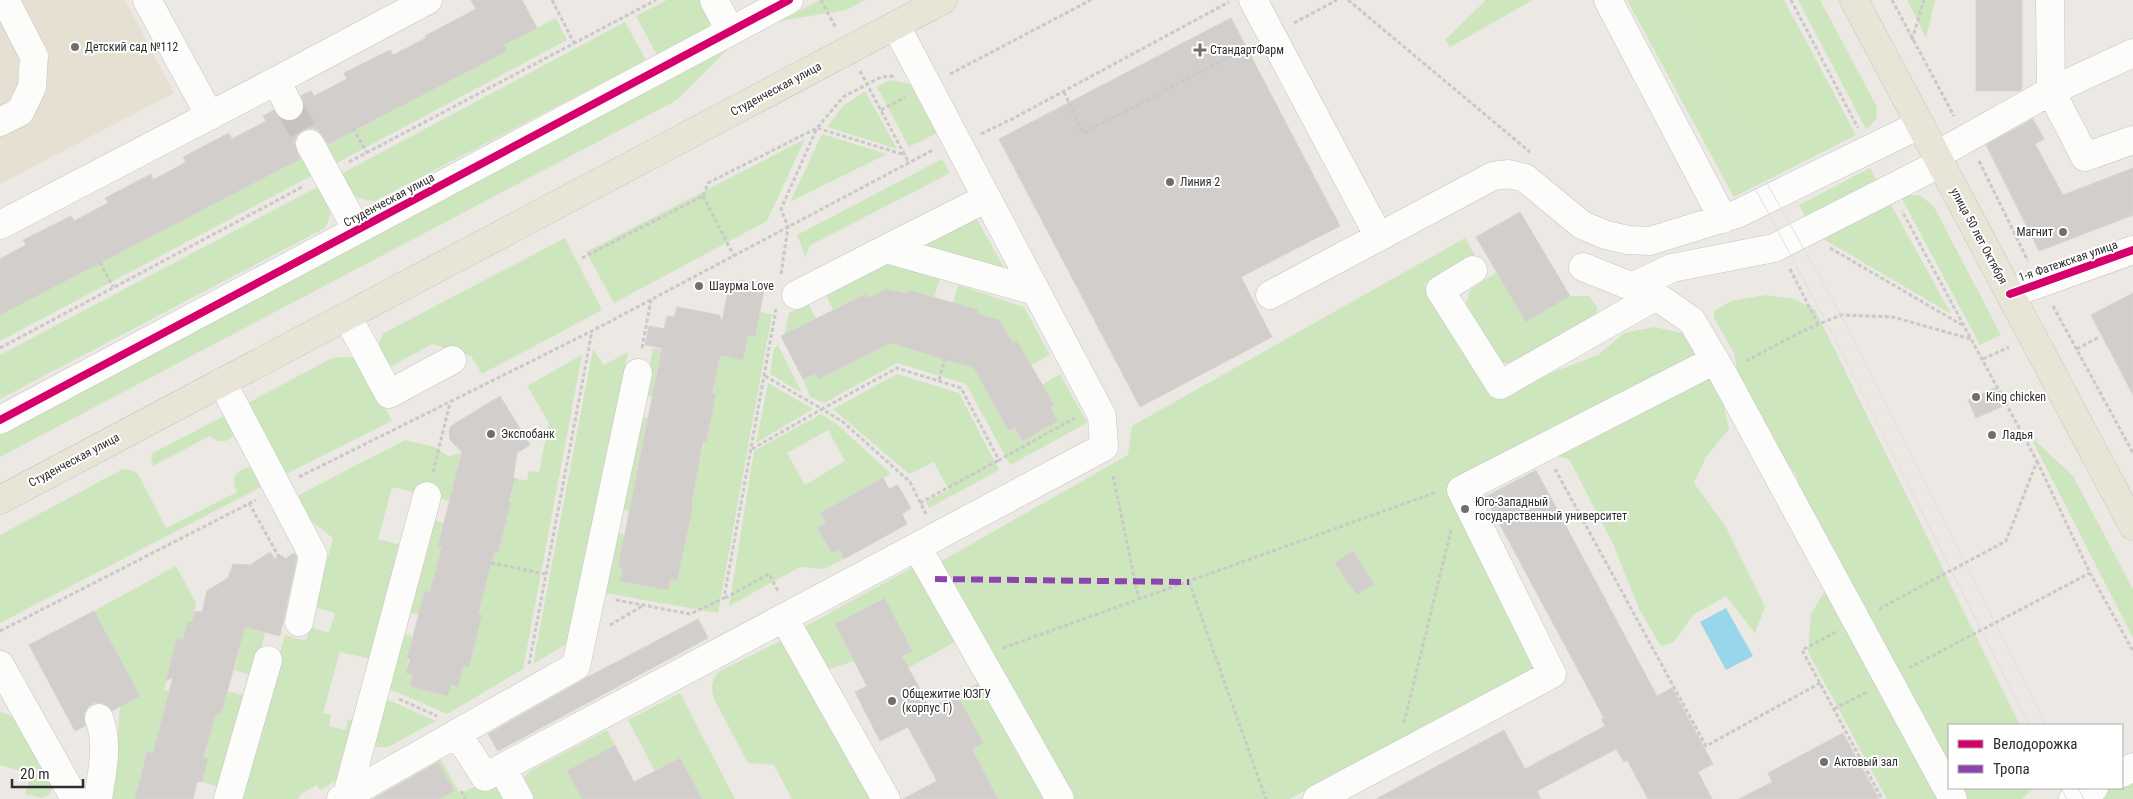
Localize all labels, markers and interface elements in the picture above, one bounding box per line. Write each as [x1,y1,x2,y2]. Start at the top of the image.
place label: Детский сад №112 [85,40,178,54]
marker: Детский сад №112 [69,41,81,53]
place label: СтандартФарм [1210,43,1284,57]
marker: СтандартФарм [1194,44,1206,56]
street label: Студенческая улица [728,59,824,119]
street label: Студенческая улица [341,170,437,230]
place label: Линия 2 [1180,175,1220,189]
marker: Линия 2 [1164,176,1176,188]
street label: улица 50 лет Октября [1948,185,2010,287]
place label: Магнит [2016,225,2053,239]
marker: Магнит [2057,226,2069,238]
street label: 1-я Фатежская улица [2017,237,2120,285]
place label: Шаурма Love [709,279,774,293]
marker: Шаурма Love [693,280,705,292]
place label: King chicken [1986,390,2046,404]
marker: King chicken [1970,391,1982,403]
place label: Экспобанк [501,427,555,441]
marker: Экспобанк [485,428,497,440]
place label: Ладья [2002,428,2033,442]
marker: Ладья [1986,429,1998,441]
street label: Студенческая улица [26,430,122,490]
place label: Юго-Западный государственный университет [1475,495,1627,523]
marker: Юго-Западный государственный университет [1459,503,1471,515]
place label: Общежитие ЮЗГУ (корпус Г) [902,687,991,715]
marker: Общежитие ЮЗГУ (корпус Г) [886,695,898,707]
legend [1948,724,2123,789]
text: Велодорожка [1993,735,2078,753]
place label: Актовый зал [1834,755,1898,769]
scale bar [12,756,84,788]
marker: Актовый зал [1818,756,1830,768]
text: Тропа [1993,760,2030,778]
text: 20 m [20,765,50,783]

